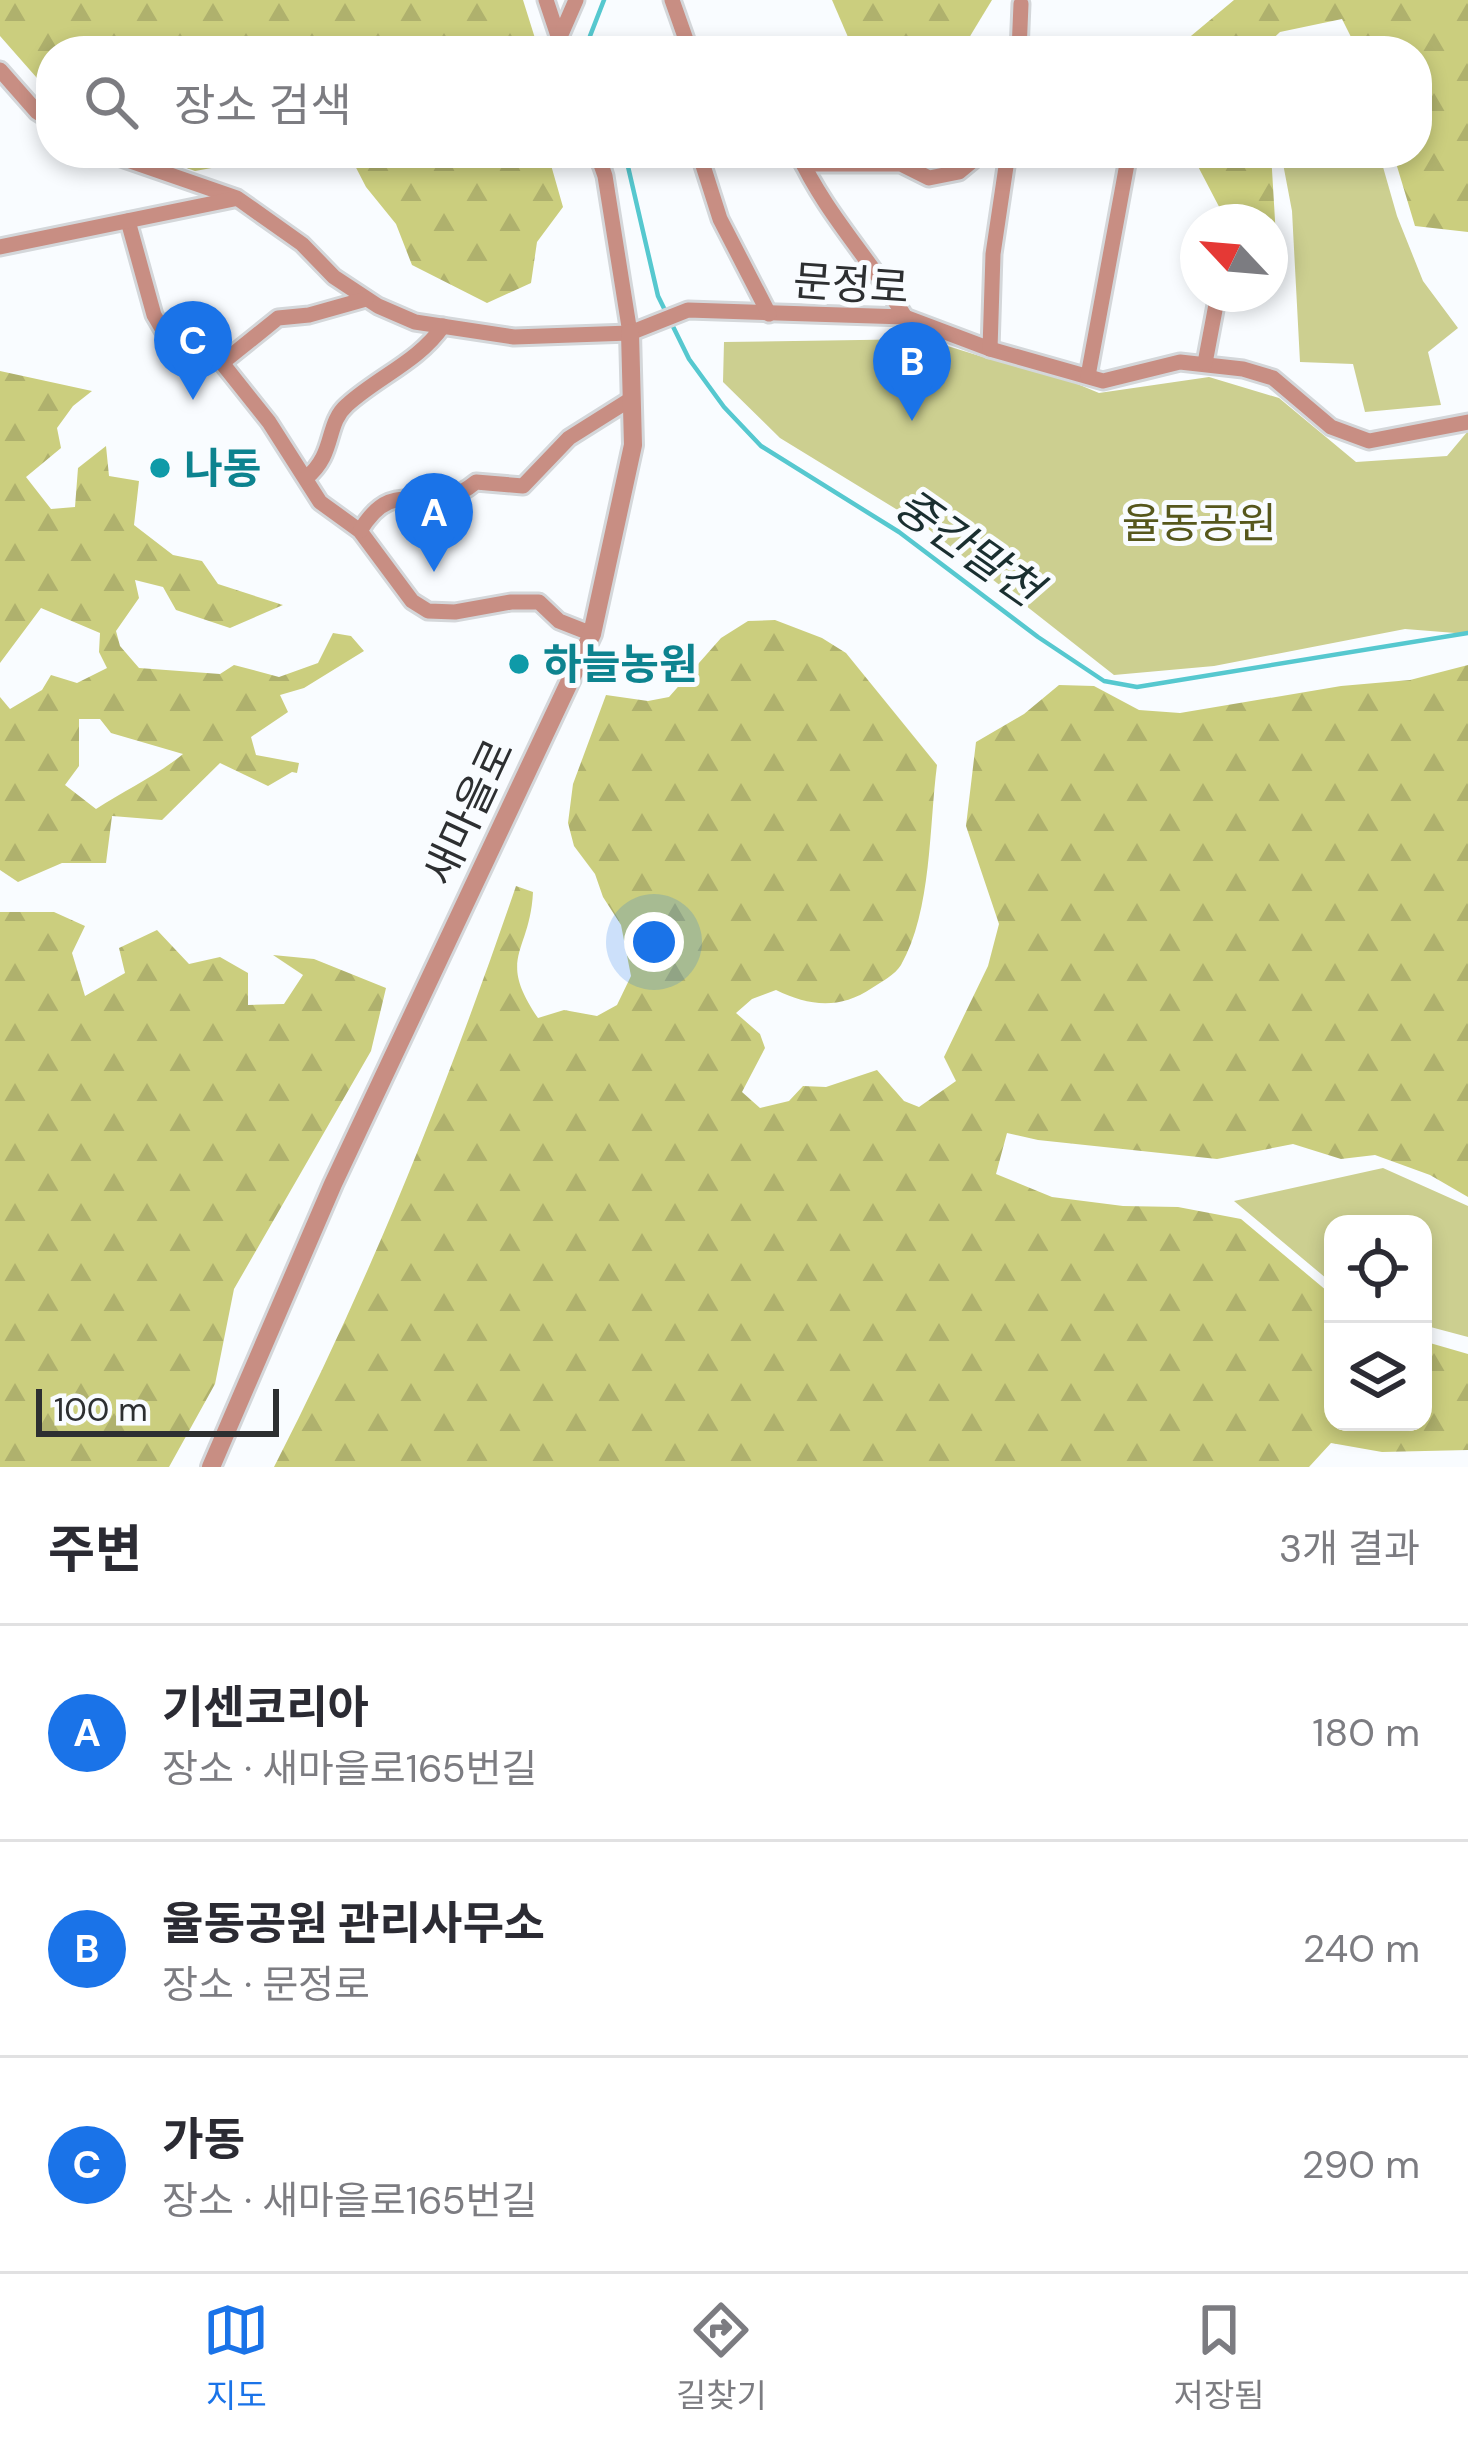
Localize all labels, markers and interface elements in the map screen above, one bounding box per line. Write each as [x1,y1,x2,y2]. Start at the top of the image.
search box [36,36,1432,168]
icon: search [78,69,144,135]
text: 장소 검색 [174,76,352,135]
north arrow [1180,204,1288,312]
street label: 문정로 [791,253,911,316]
pin: C [154,301,232,400]
pin: B [873,322,951,421]
place label: 나동 [184,441,261,496]
marker: 나동 [147,455,173,481]
pin: A [395,473,473,572]
water label: 중간말천 [883,476,1056,622]
park label: 율동공원 [1122,496,1276,551]
place label: 하늘농원 [543,637,698,692]
marker: 하늘농원 [506,651,532,677]
street label: 새마을로 [411,731,526,894]
your location [624,912,684,972]
map controls [1324,1215,1432,1431]
button: locate [1324,1215,1432,1323]
button: layers [1324,1323,1432,1431]
scale bar [36,1383,279,1436]
text: 100 m [54,1388,148,1431]
text: 주변 [48,1516,142,1583]
text: 3개 결과 [1279,1523,1420,1574]
text: 기센코리아 [162,1678,369,1737]
text: A [73,1707,101,1758]
text: 180 m [1312,1707,1420,1758]
text: 장소 · 새마을로165번길 [162,1743,537,1794]
text: 율동공원 관리사무소 [162,1894,545,1953]
text: B [75,1923,99,1974]
text: 240 m [1303,1923,1420,1974]
text: 장소 · 문정로 [162,1959,370,2010]
text: 가동 [162,2110,245,2169]
text: C [73,2139,101,2190]
text: 290 m [1302,2139,1420,2190]
text: 장소 · 새마을로165번길 [162,2175,537,2226]
tab: 지도 [203,2297,269,2417]
tab: 길찾기 [676,2297,767,2417]
tab: 저장됨 [1174,2297,1265,2417]

